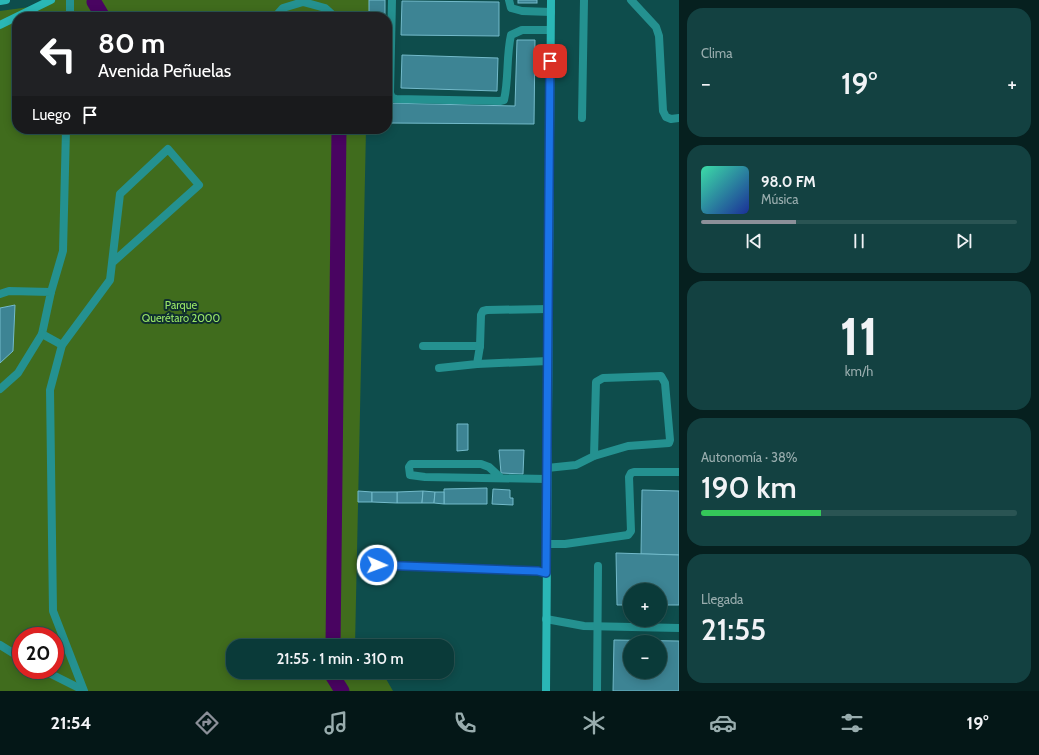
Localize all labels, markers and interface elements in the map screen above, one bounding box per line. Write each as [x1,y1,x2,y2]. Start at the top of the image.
text: 80 m [98,26,165,60]
icon: left [32,28,84,80]
pin [533,44,567,78]
text: Clima [701,45,732,61]
icon: arrive [539,50,561,72]
text: Avenida Peñuelas [98,60,231,82]
text: 19° [841,65,877,102]
text: − [701,70,711,97]
text: + [1007,70,1017,97]
icon: arrive [79,104,101,126]
text: Luego [32,106,71,124]
text: 98.0 FM [761,173,816,191]
text: Música [761,191,799,207]
icon: previous [743,230,765,252]
icon: pause [848,230,870,252]
icon: next [953,230,975,252]
park label: Parque Querétaro 2000 [142,298,221,325]
text: 11 [840,305,878,368]
text: km/h [845,363,873,379]
text: Autonomía · 38% [701,449,798,465]
text: 190 km [701,469,797,506]
position arrow [356,544,398,586]
map controls [623,583,667,679]
button: + [623,583,667,627]
text: Llegada [701,591,743,607]
text: 21:55 [701,611,766,648]
speed limit sign: 20 [12,627,64,679]
button: − [623,635,667,679]
text: 21:55 · 1 min · 310 m [276,650,404,668]
icon: directions [193,709,221,737]
icon: music [322,709,350,737]
icon: phone [451,709,479,737]
icon: climate [580,709,608,737]
icon: car [709,709,737,737]
icon: filters [838,709,866,737]
text: 21:54 [51,712,92,734]
text: 19° [967,712,988,734]

